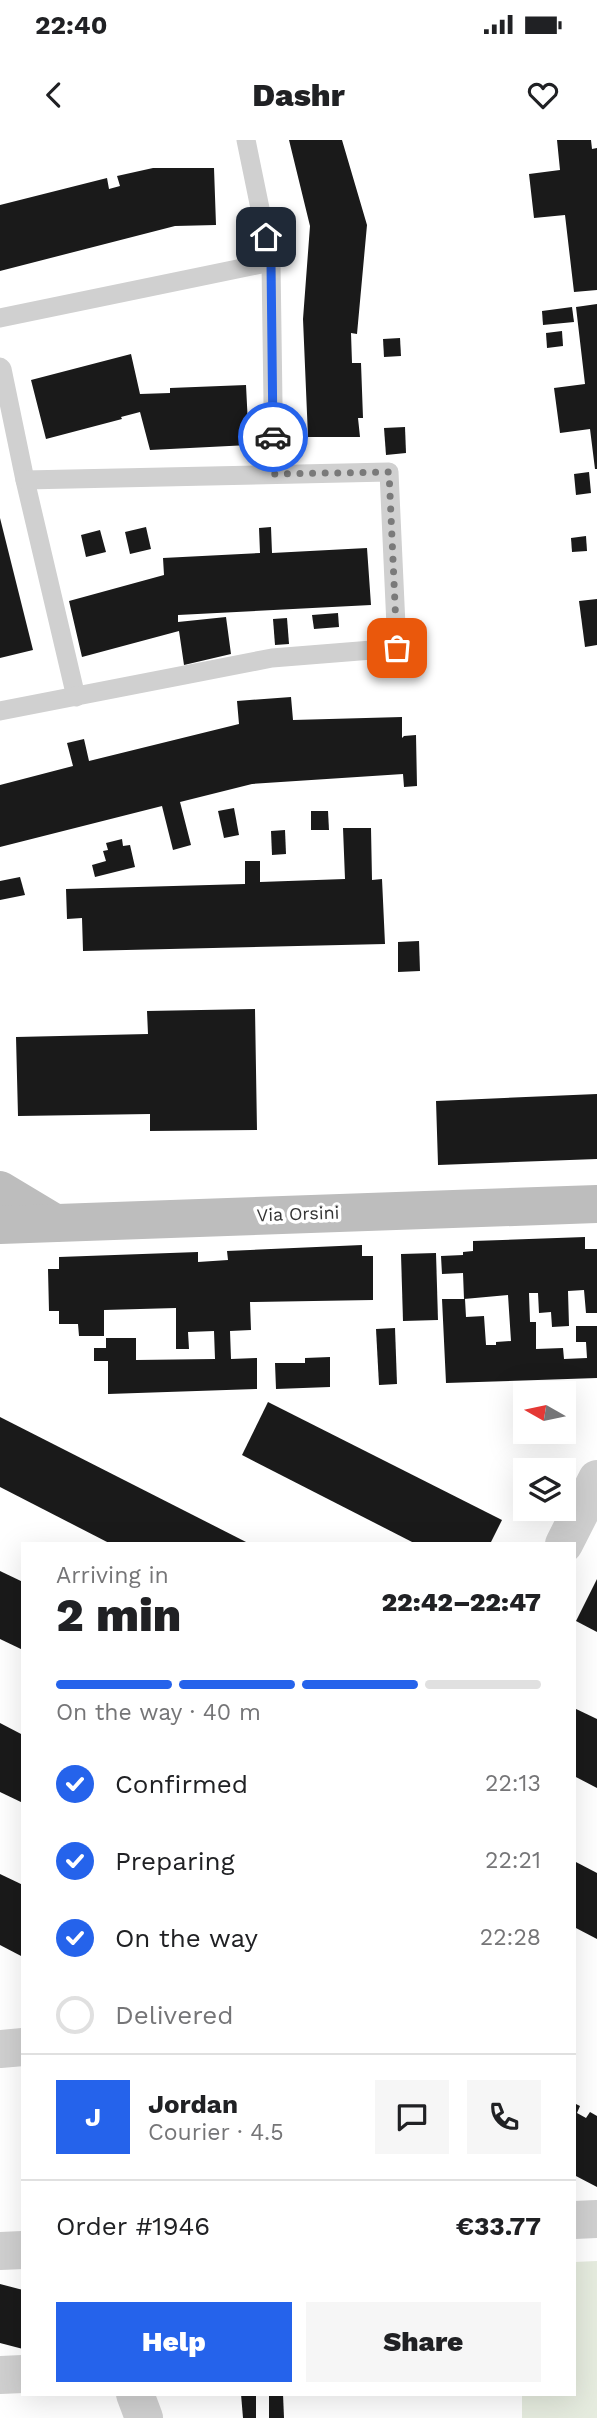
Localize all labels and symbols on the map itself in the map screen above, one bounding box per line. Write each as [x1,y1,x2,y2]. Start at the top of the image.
pin [236,207,296,267]
courier [238,402,308,472]
pin [367,618,427,678]
street label: Via Orsini [256,1202,340,1225]
north arrow [513,1381,576,1444]

